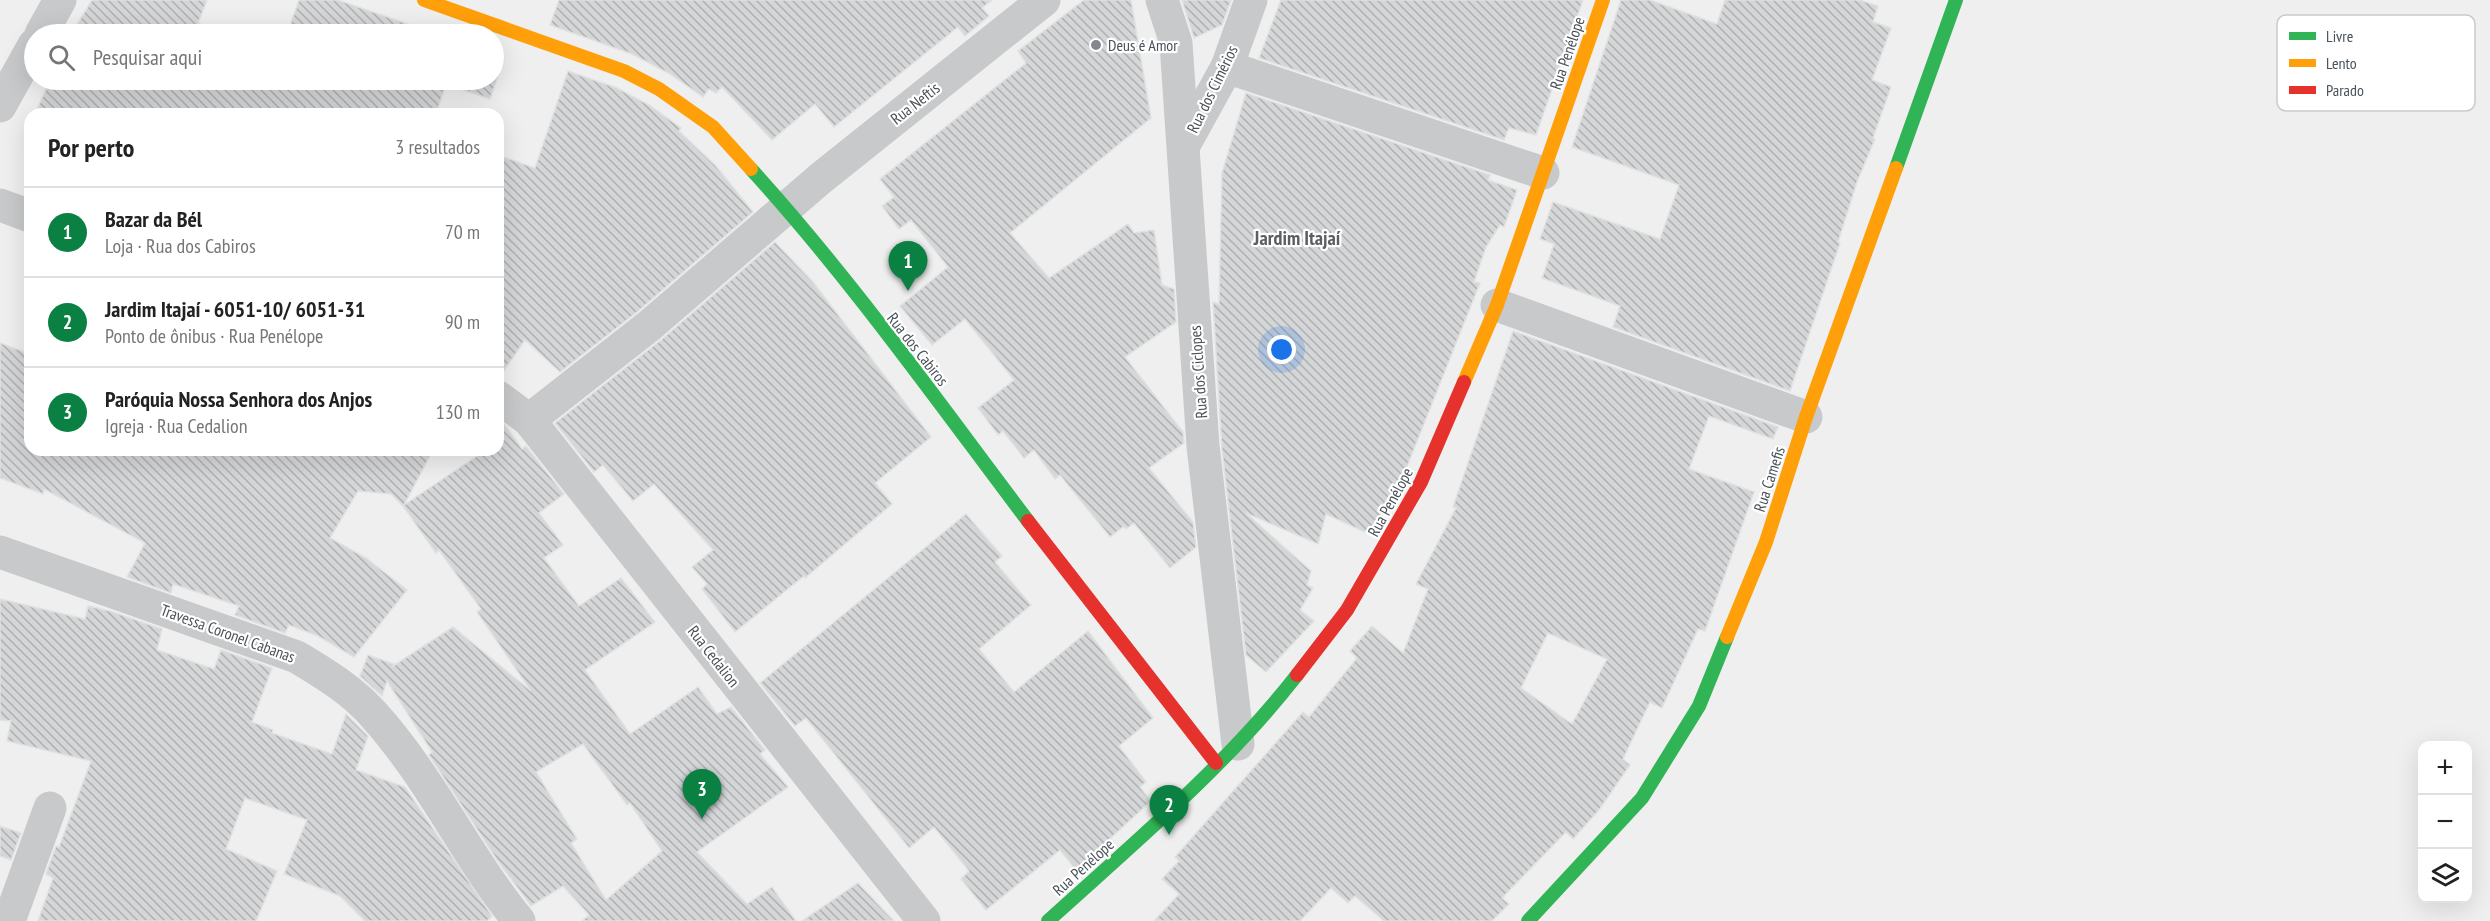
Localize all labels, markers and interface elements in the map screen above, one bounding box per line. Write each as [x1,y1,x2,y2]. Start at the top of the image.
street label: Rua Penélope [1545,14,1589,92]
legend [2277,15,2475,111]
search box [24,24,504,90]
text: Livre [2326,26,2353,46]
place label: Deus é Amor [1108,35,1178,55]
marker: Deus é Amor [1089,38,1103,52]
icon: search [45,41,78,74]
street label: Rua dos Cimérios [1182,42,1242,136]
text: Pesquisar aqui [93,43,202,71]
text: Lento [2326,53,2357,73]
street label: Rua Neftis [886,78,944,128]
text: Parado [2326,80,2364,100]
text: Por perto [48,131,134,164]
text: 3 resultados [395,134,480,160]
text: Bazar da Bél [105,205,202,233]
text: 1 [63,219,72,245]
text: 70 m [445,219,480,245]
district label: Jardim Itajaí [1253,225,1341,251]
text: Loja · Rua dos Cabiros [105,233,256,259]
pin: 1 [888,242,928,291]
text: Jardim Itajaí - 6051-10/ 6051-31 [105,295,365,323]
street label: Rua dos Cabiros [883,308,953,390]
text: 2 [63,309,72,335]
text: 90 m [445,309,480,335]
text: Ponto de ônibus · Rua Penélope [105,323,323,349]
street label: Rua dos Ciclopes [1185,325,1211,419]
your location [1267,335,1296,364]
text: Paróquia Nossa Senhora dos Anjos [105,385,372,413]
text: 3 [63,399,72,425]
text: 130 m [436,399,480,425]
text: Igreja · Rua Cedalion [105,413,248,439]
street label: Rua Camefis [1749,444,1789,514]
street label: Rua Penélope [1363,464,1417,540]
street label: Travessa Coronel Cabanas [158,599,298,667]
street label: Rua Cedalion [684,621,744,691]
map controls [2418,741,2472,903]
button: + [2418,741,2472,795]
pin: 3 [682,770,722,819]
pin: 2 [1150,786,1188,835]
button: − [2418,795,2472,849]
street label: Rua Penélope [1048,834,1118,900]
button: layers [2418,849,2472,903]

